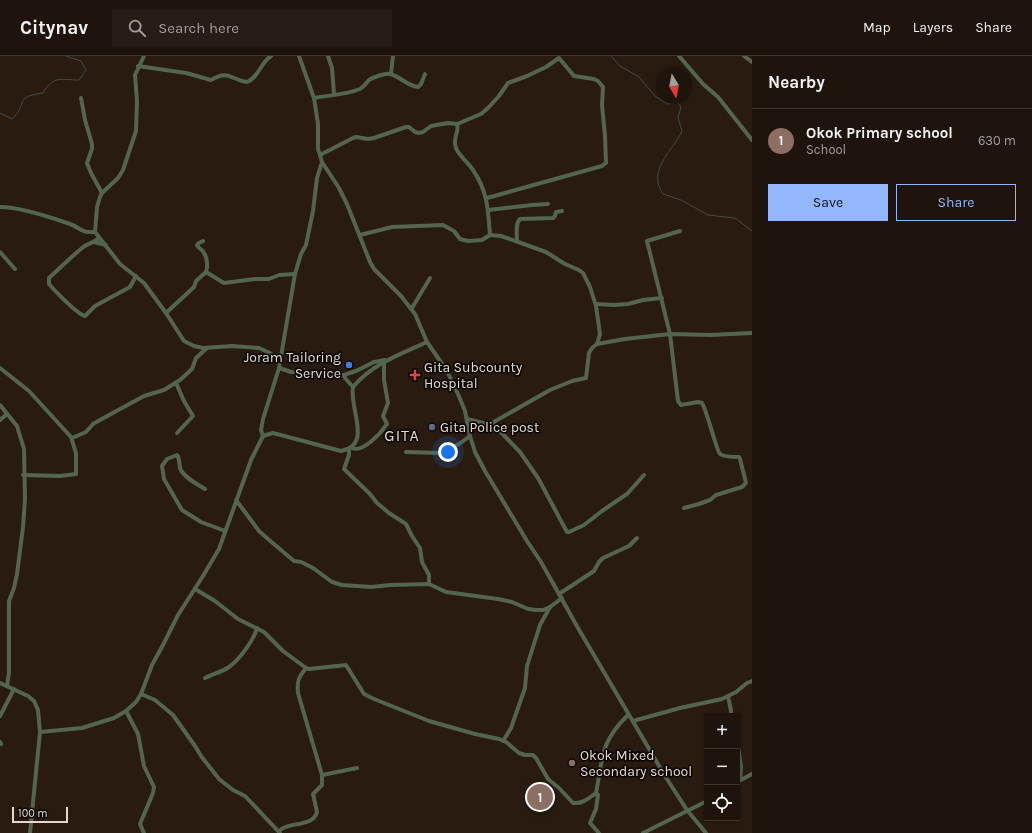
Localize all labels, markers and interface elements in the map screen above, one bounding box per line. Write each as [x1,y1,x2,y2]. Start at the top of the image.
search box [112,10,392,46]
text: Citynav [20,17,88,39]
icon: search [126,17,148,39]
text: Search here [158,19,239,37]
text: Map [863,19,891,36]
text: Layers [913,19,953,36]
text: Share [975,19,1012,36]
north arrow [656,68,692,104]
text: Nearby [768,72,825,92]
text: Okok Primary school [806,124,953,142]
text: 1 [779,133,783,148]
text: 630 m [978,133,1016,148]
text: School [806,142,846,157]
button: Save [768,184,888,221]
button: Share [896,184,1016,221]
place label: Joram Tailoring Service [244,349,341,382]
place label: Gita Subcounty Hospital [424,359,523,392]
marker: Joram Tailoring Service [344,360,354,370]
marker: Gita Subcounty Hospital [409,369,421,381]
place label: Gita Police post [440,419,539,436]
marker: Gita Police post [427,422,437,432]
district label: GITA [384,426,420,445]
your location [438,442,458,462]
map controls [704,713,740,821]
button: + [704,713,740,749]
place label: Okok Mixed Secondary school [580,747,692,780]
button: − [704,749,740,785]
marker: Okok Mixed Secondary school [567,758,577,768]
pin: 1 [527,782,553,812]
button: locate [704,785,740,821]
scale bar [12,805,68,824]
text: 100 m [18,807,48,820]

